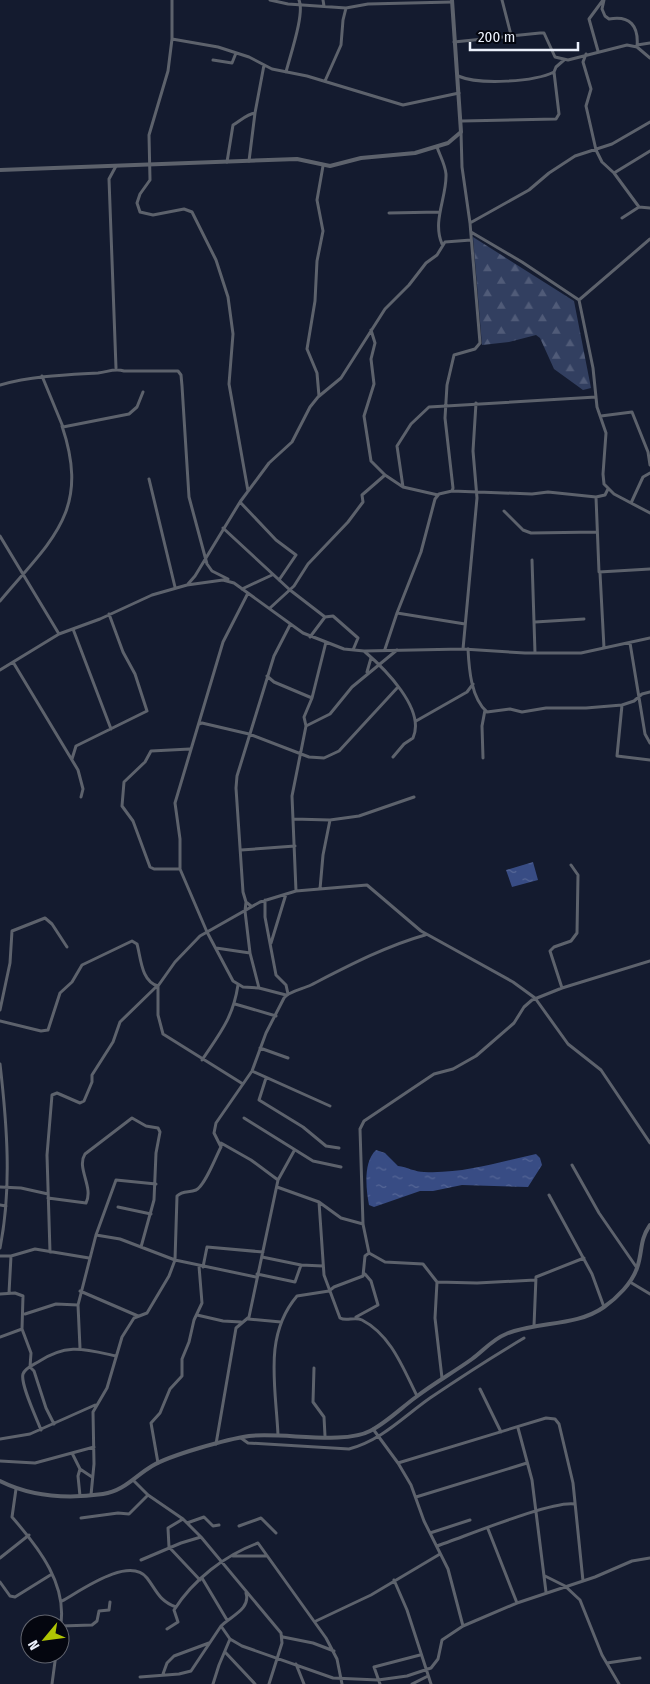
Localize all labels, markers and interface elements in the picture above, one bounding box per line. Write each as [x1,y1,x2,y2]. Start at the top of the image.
scale bar [470,20,578,52]
text: 200 m [478,28,515,46]
north arrow [20,1614,70,1664]
text: N [25,1637,44,1653]

